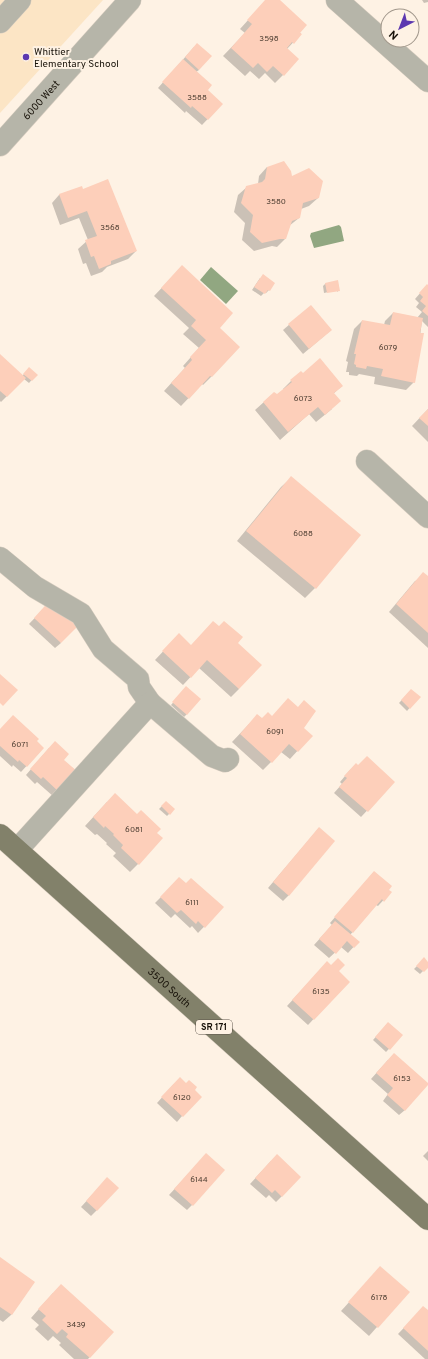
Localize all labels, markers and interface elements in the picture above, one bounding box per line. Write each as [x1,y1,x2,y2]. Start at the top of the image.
north arrow [380,8,420,48]
text: N [386,27,402,43]
house number: 3598 [259,34,279,44]
place label: Whittier Elementary School [34,46,119,71]
marker: Whittier Elementary School [21,52,31,62]
street label: 6000 West [21,78,63,123]
house number: 3588 [187,93,207,103]
house number: 3580 [266,197,286,207]
house number: 3568 [100,223,120,233]
house number: 6079 [379,343,398,353]
house number: 6073 [294,394,312,404]
house number: 6088 [293,529,313,539]
house number: 6091 [266,727,284,737]
house number: 6071 [12,740,28,750]
house number: 6081 [125,825,143,835]
house number: 6111 [185,898,199,908]
street label: 3500 South [144,966,193,1011]
house number: 6135 [312,987,330,997]
road number: SR 171 [196,1020,232,1034]
house number: 6153 [393,1074,411,1084]
house number: 6120 [173,1093,191,1103]
house number: 6144 [190,1175,208,1185]
house number: 6178 [371,1293,387,1303]
house number: 3439 [66,1320,86,1330]

